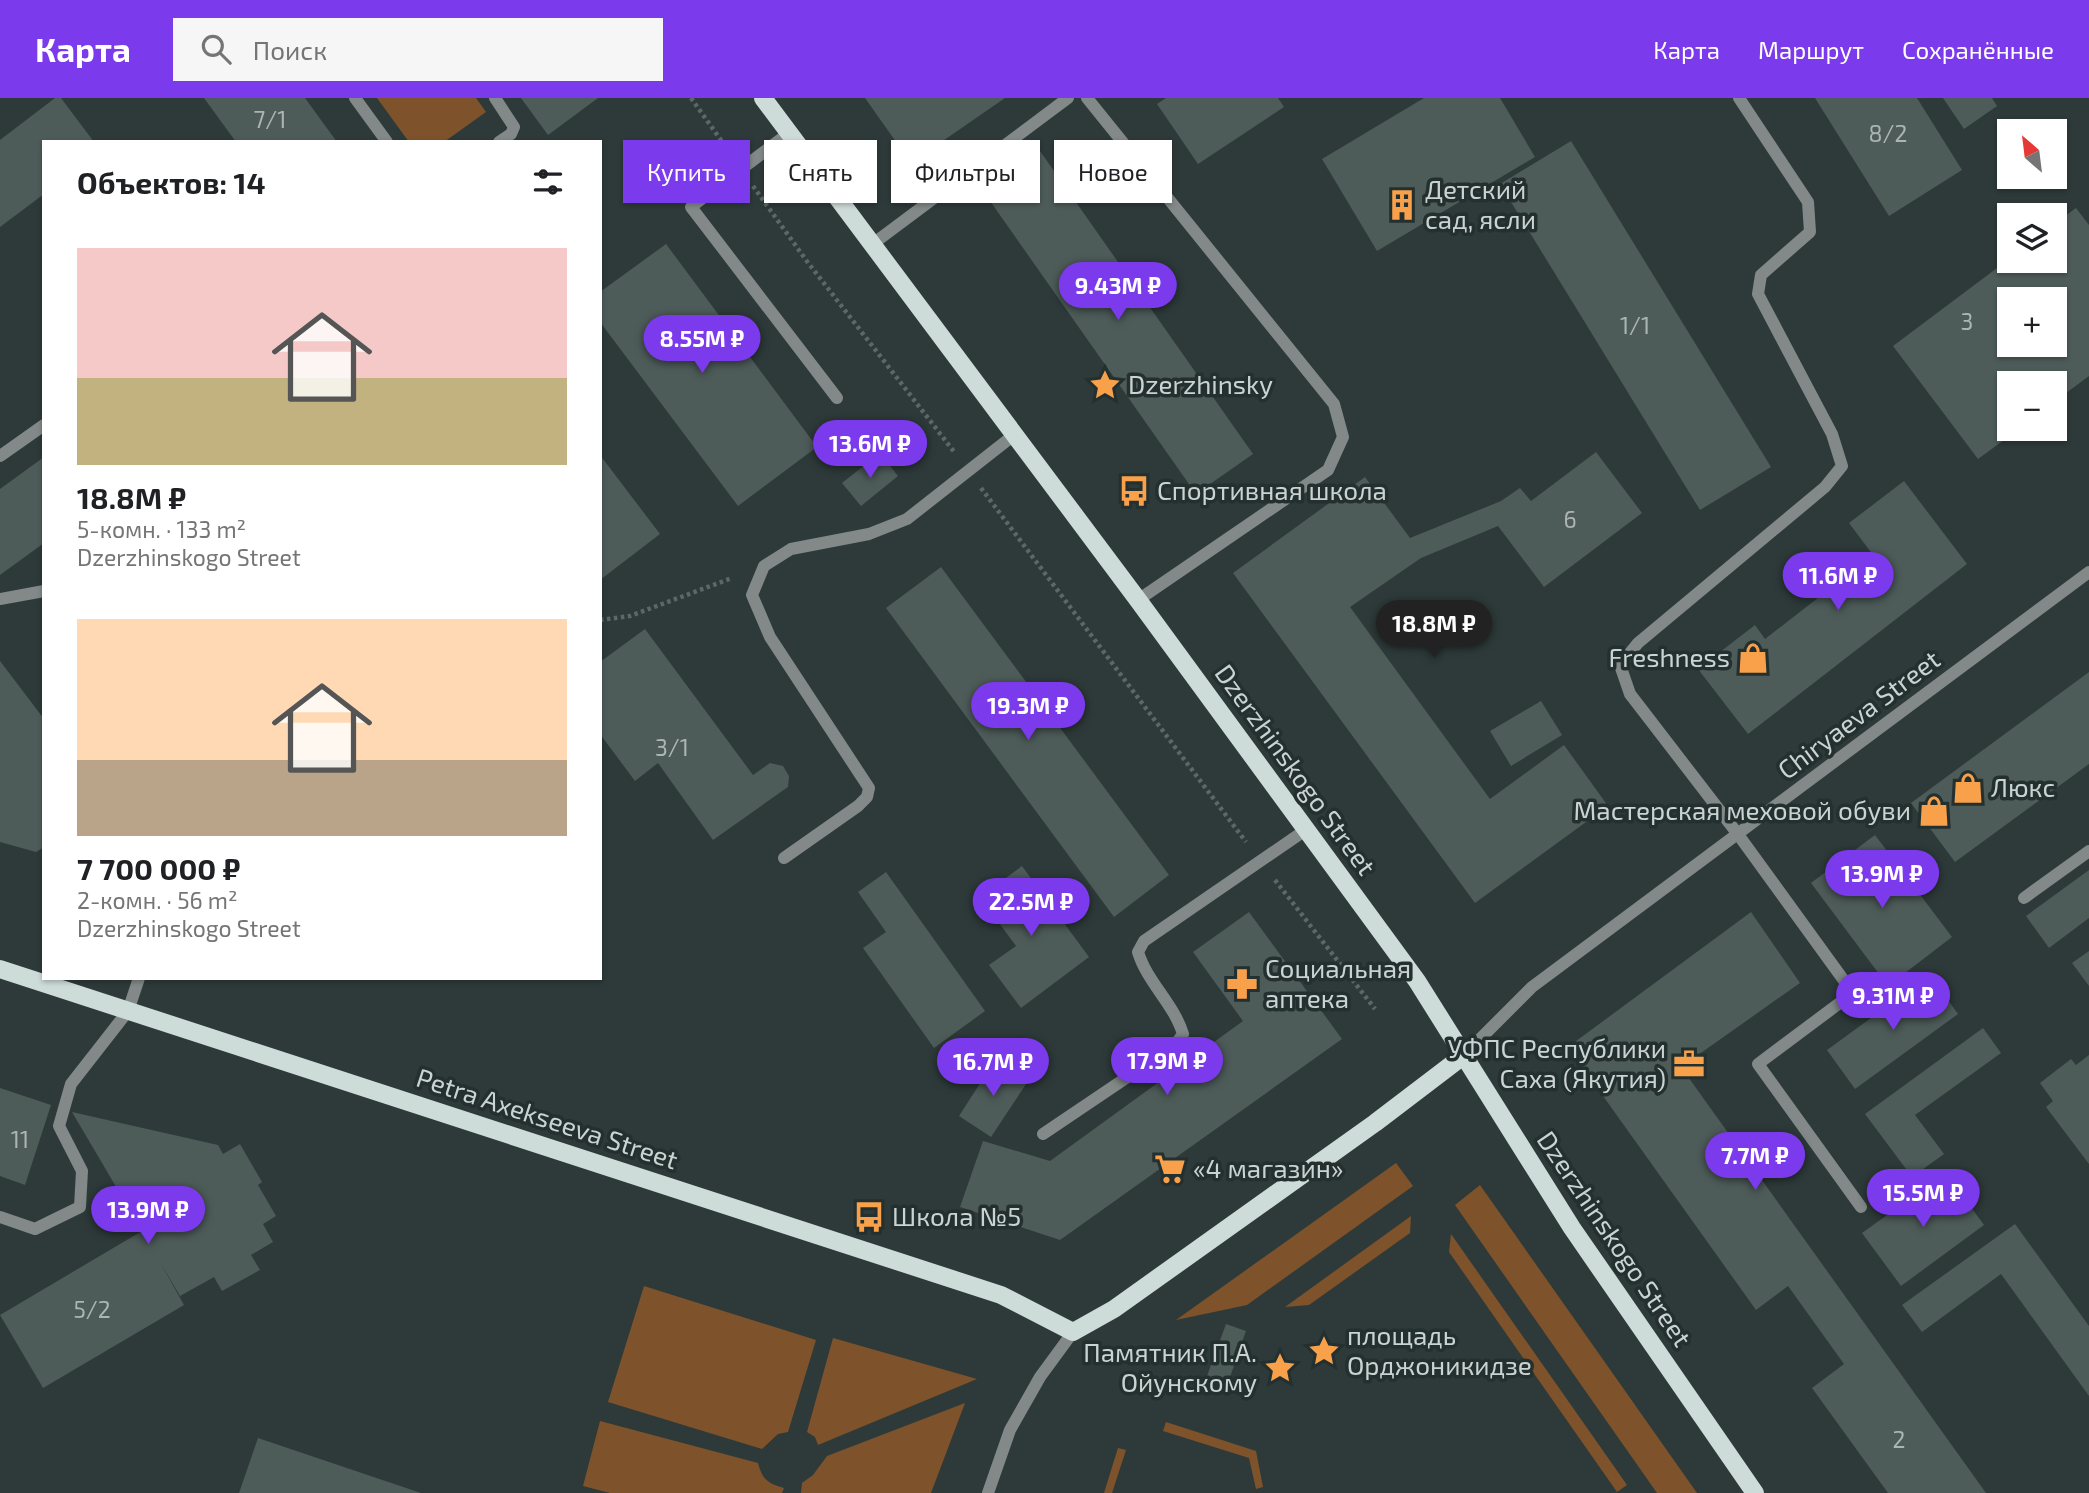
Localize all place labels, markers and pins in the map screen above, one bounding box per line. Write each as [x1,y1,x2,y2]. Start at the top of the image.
place label: Детский сад, ясли [1425,173,1536,234]
building icon: Детский сад, ясли [1385,188,1419,222]
pin: 9.43M ₽ [1053,262,1183,322]
pin: 8.55M ₽ [637,316,767,375]
place icon: Dzerzhinsky [1088,368,1122,402]
place label: Dzerzhinsky [1128,368,1273,399]
pin: 13.6M ₽ [805,420,935,480]
bus stop icon: Спортивная школа [1117,474,1151,508]
place label: Спортивная школа [1157,474,1387,505]
pin: 11.6M ₽ [1773,552,1903,612]
pin: 18.8M ₽ [1369,601,1499,660]
place label: Freshness [1609,641,1730,672]
shop icon: Freshness [1736,641,1770,675]
pin: 19.3M ₽ [963,682,1093,742]
shop icon: Люкс [1951,771,1985,805]
place label: Люкс [1991,771,2055,802]
place label: Мастерская меховой обуви [1574,794,1911,826]
shop icon: Мастерская меховой обуви [1917,794,1951,828]
pin: 13.9M ₽ [1817,850,1947,910]
pin: 22.5M ₽ [966,878,1096,938]
place label: Социальная аптека [1265,952,1411,1013]
pharmacy icon: Социальная аптека [1225,967,1259,1001]
pin: 9.31M ₽ [1828,972,1958,1032]
place label: УФПС Республики Саха (Якутия) [1447,1032,1666,1094]
pin: 16.7M ₽ [928,1038,1058,1098]
pin: 17.9M ₽ [1102,1038,1232,1097]
office icon: УФПС Республики Саха (Якутия) [1672,1047,1706,1081]
pin: 7.7M ₽ [1698,1132,1812,1192]
supermarket icon: «4 магазин» [1153,1152,1187,1186]
place label: «4 магазин» [1193,1152,1343,1183]
pin: 15.5M ₽ [1858,1170,1988,1229]
pin: 13.9M ₽ [83,1186,213,1246]
bus stop icon: Школа №5 [852,1200,886,1234]
place label: Школа №5 [892,1200,1021,1231]
place label: площадь Орджоникидзе [1347,1319,1532,1380]
place icon: площадь Орджоникидзе [1307,1334,1341,1368]
place label: Памятник П.А. Ойунскому [1083,1336,1257,1398]
place icon: Памятник П.А. Ойунскому [1263,1351,1297,1385]

